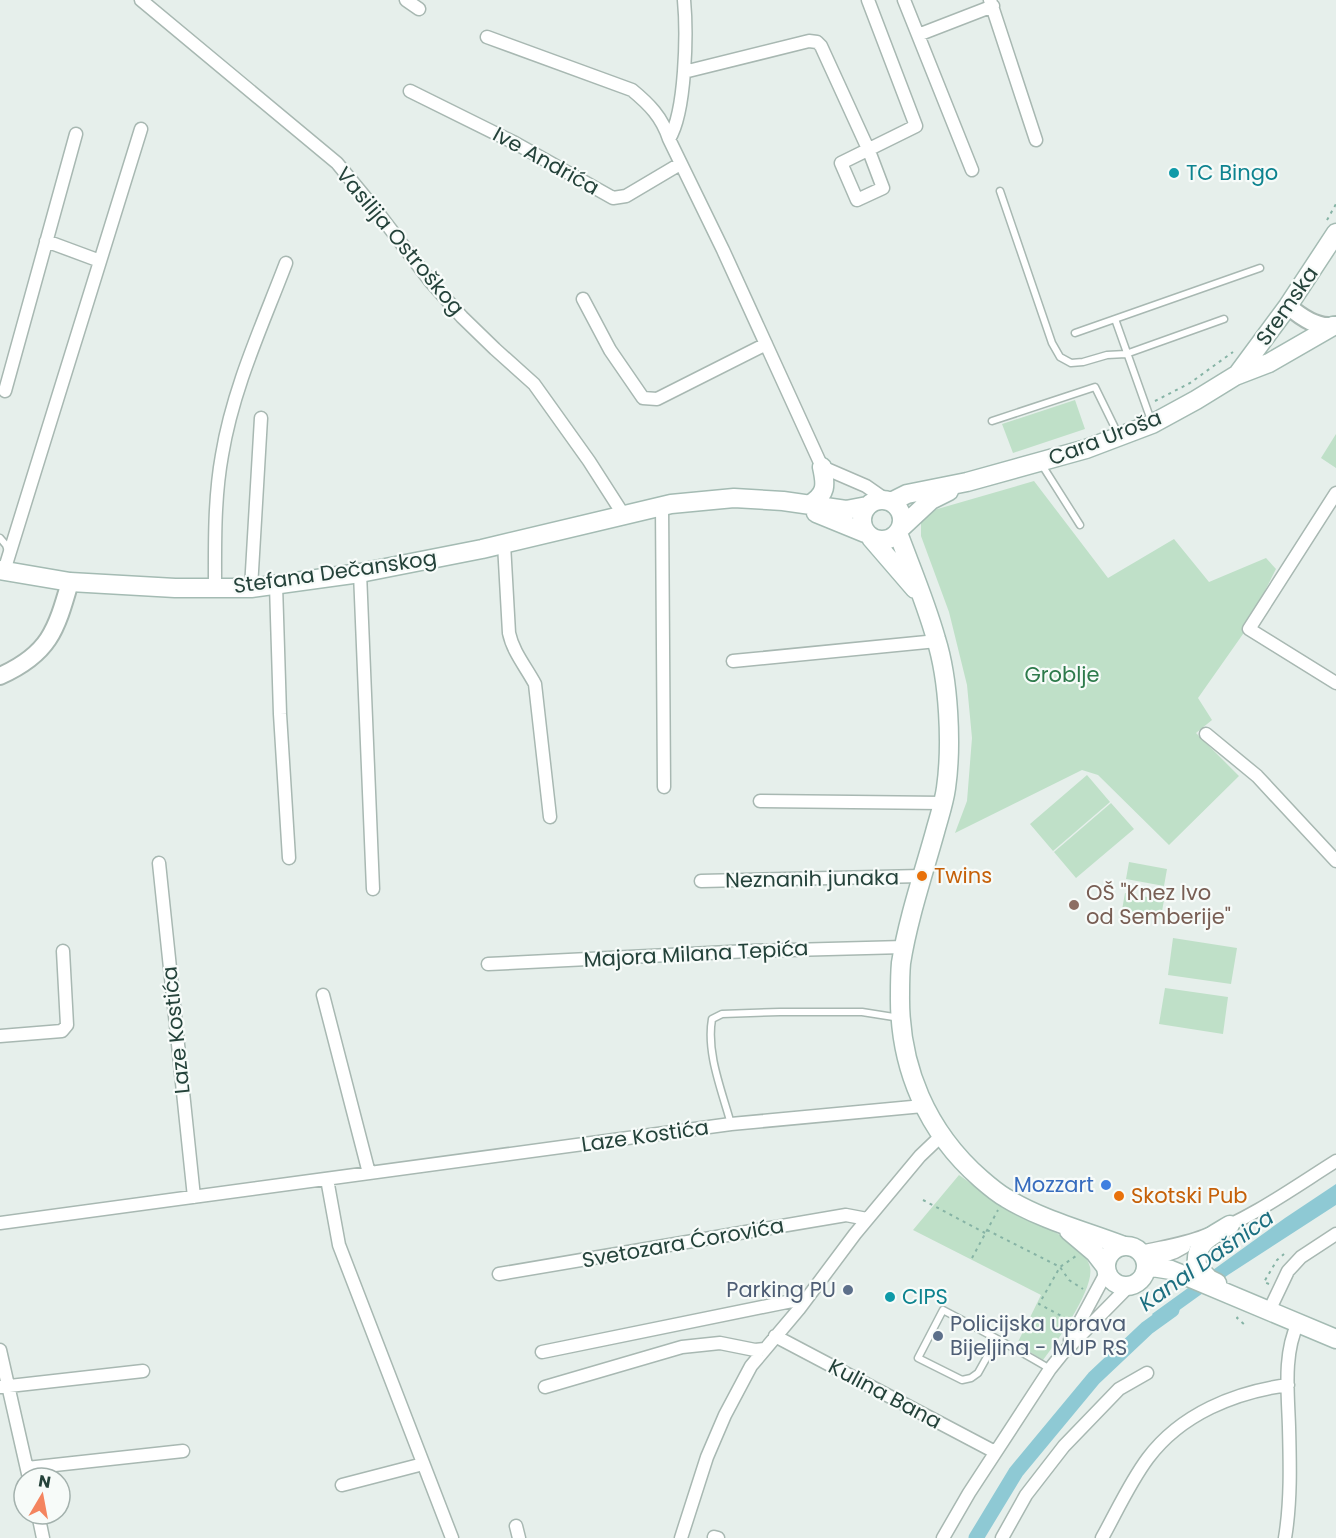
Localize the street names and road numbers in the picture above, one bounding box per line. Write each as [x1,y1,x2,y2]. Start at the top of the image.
street label: Ive Andrića [488,119,605,202]
street label: Vasilija Ostroškog [330,160,471,321]
street label: Sremska [1249,260,1325,351]
street label: Cara Uroša [1044,403,1165,472]
street label: Stefana Dečanskog [231,543,438,600]
street label: Neznanih junaka [725,862,899,895]
street label: Majora Milana Tepića [583,933,809,974]
street label: Laze Kostića [154,965,197,1095]
street label: Laze Kostića [579,1112,710,1159]
street label: Svetozara Ćorovića [580,1210,786,1275]
street label: Kulina Bana [824,1352,947,1436]

